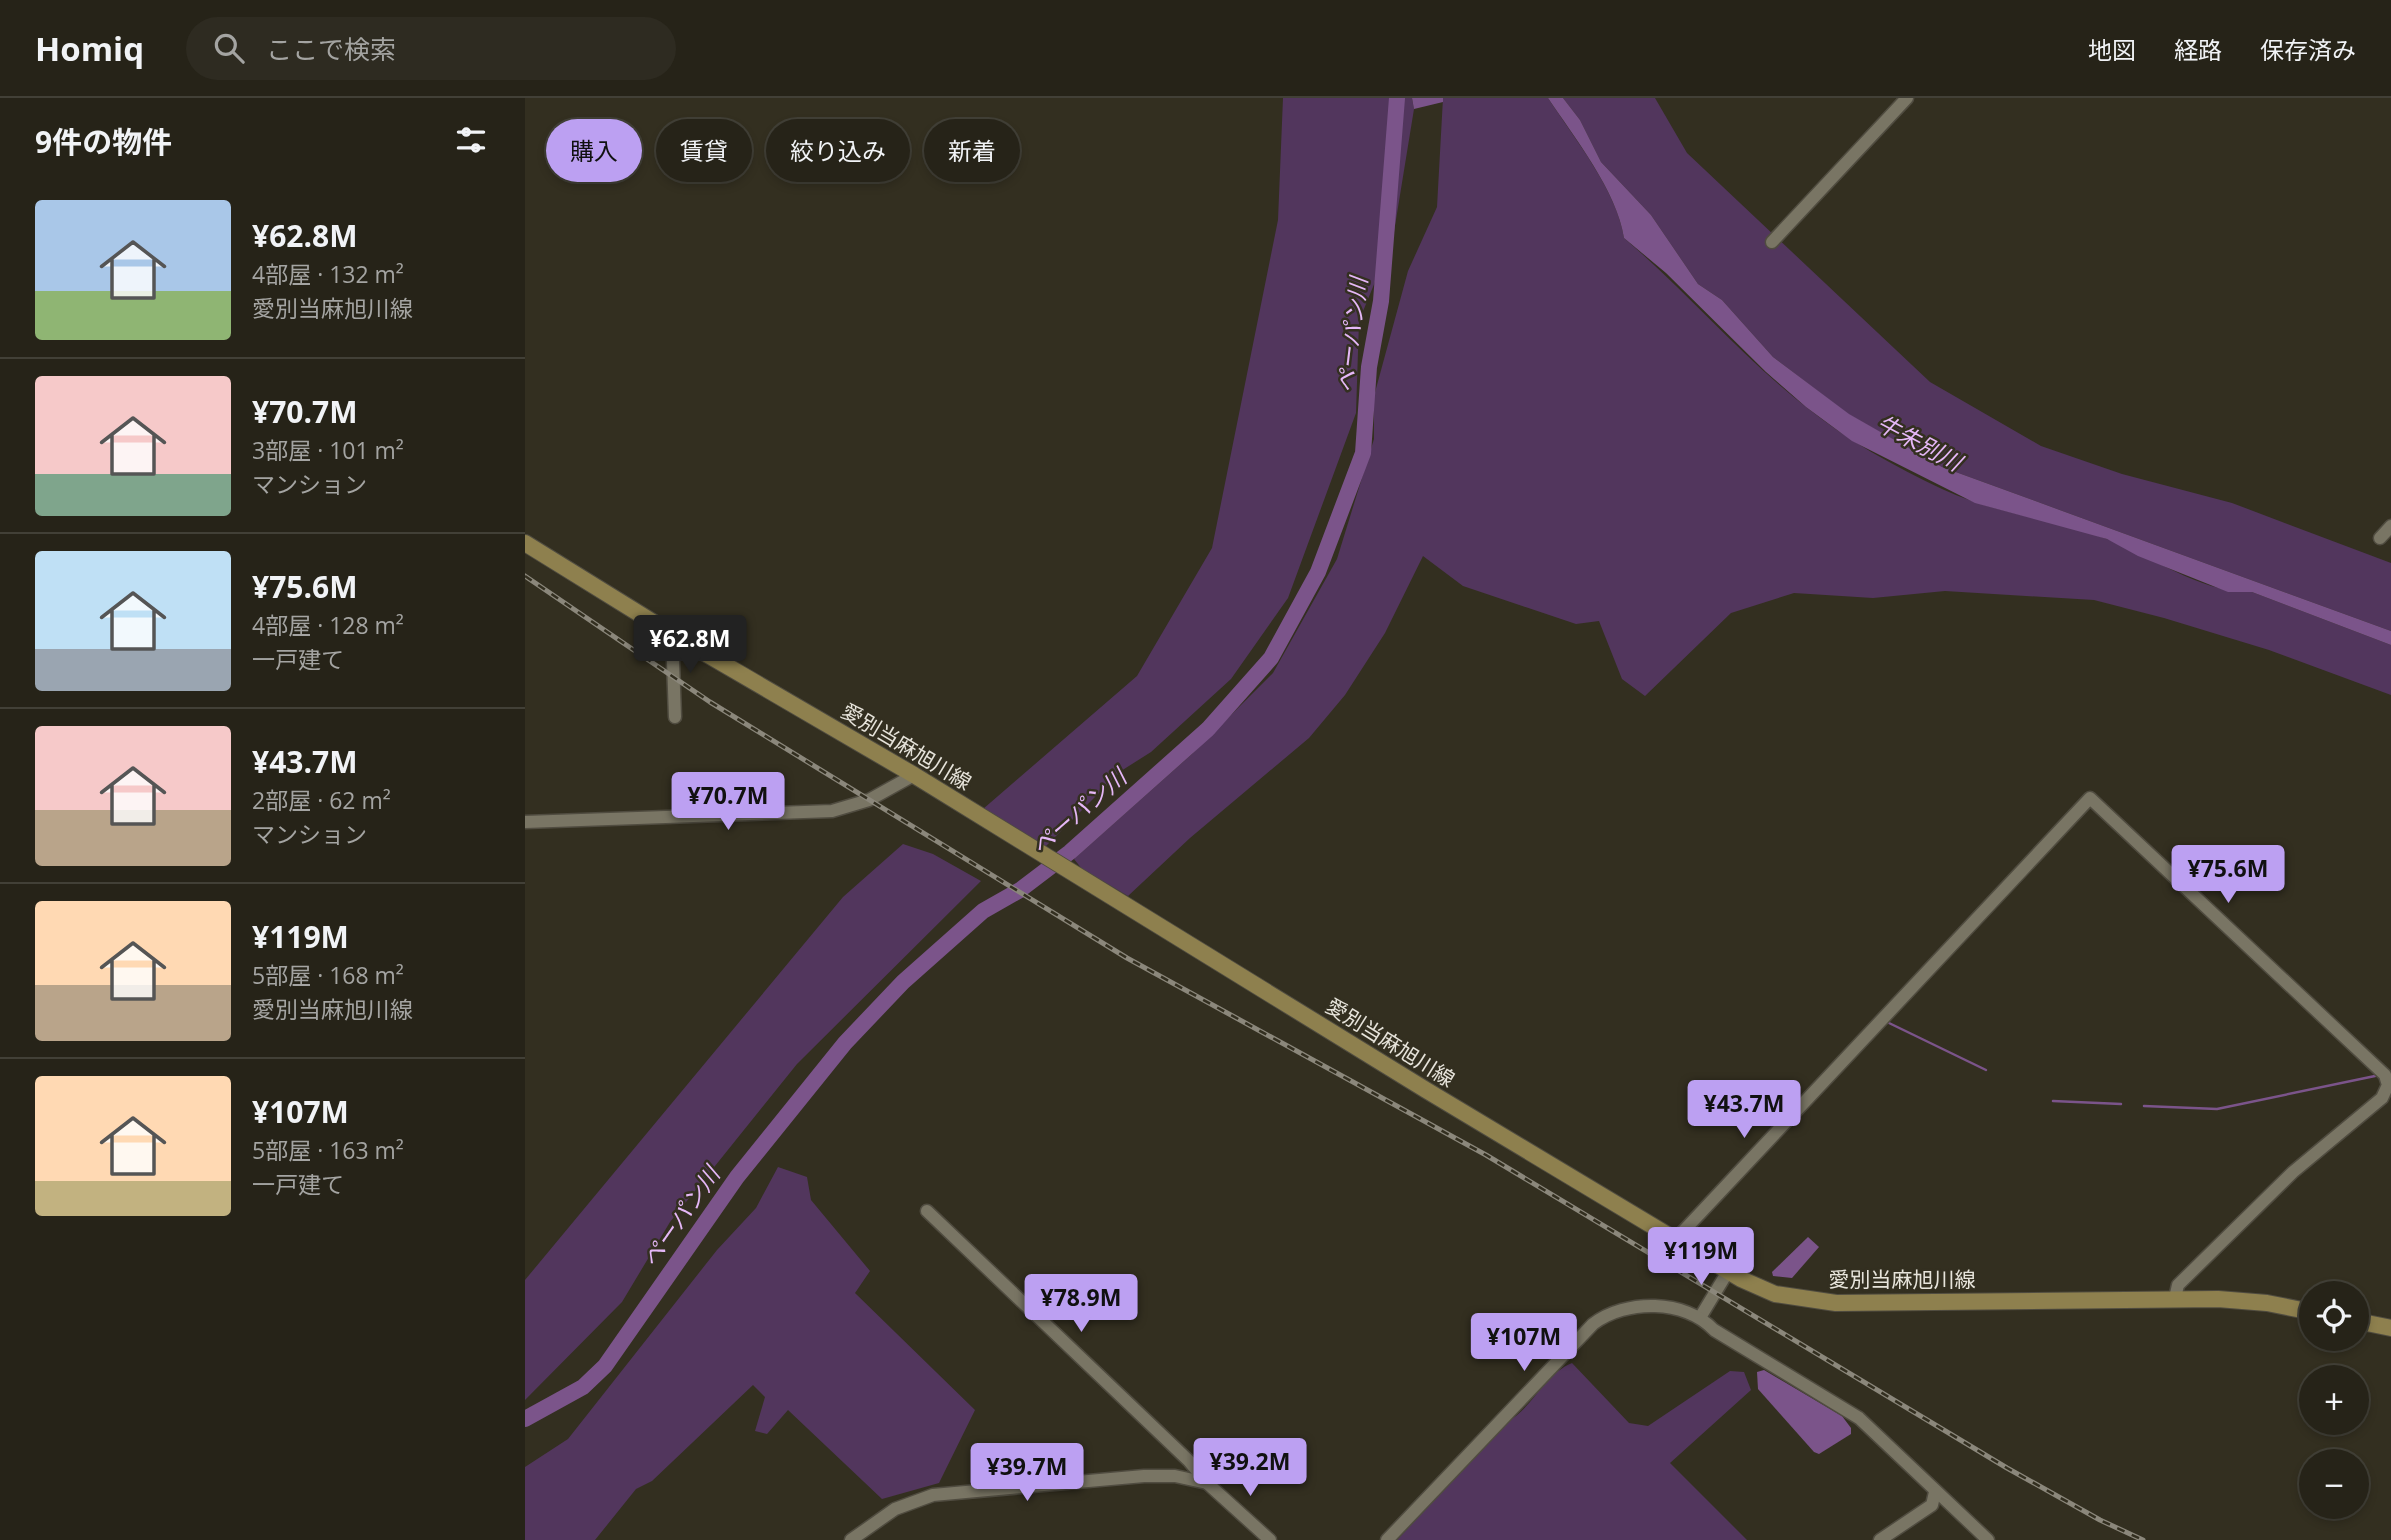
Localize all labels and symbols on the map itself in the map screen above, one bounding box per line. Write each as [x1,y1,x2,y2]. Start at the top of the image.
water label: ペーパン川 [1328,272,1374,394]
water label: 牛朱別川 [1871,406,1970,479]
pin: ¥62.8M [633,616,747,675]
street label: 愛別当麻旭川線 [836,696,977,796]
water label: ペーパン川 [1024,759,1135,861]
pin: ¥70.7M [671,772,785,832]
pin: ¥75.6M [2171,846,2285,905]
street label: 愛別当麻旭川線 [1321,991,1460,1093]
pin: ¥43.7M [1687,1080,1801,1140]
water label: ペーパン川 [634,1157,728,1273]
pin: ¥119M [1652,1228,1750,1287]
street label: 愛別当麻旭川線 [1829,1265,1976,1293]
pin: ¥78.9M [1024,1274,1138,1334]
pin: ¥107M [1475,1314,1573,1373]
pin: ¥39.2M [1193,1438,1307,1498]
pin: ¥39.7M [970,1444,1084,1503]

